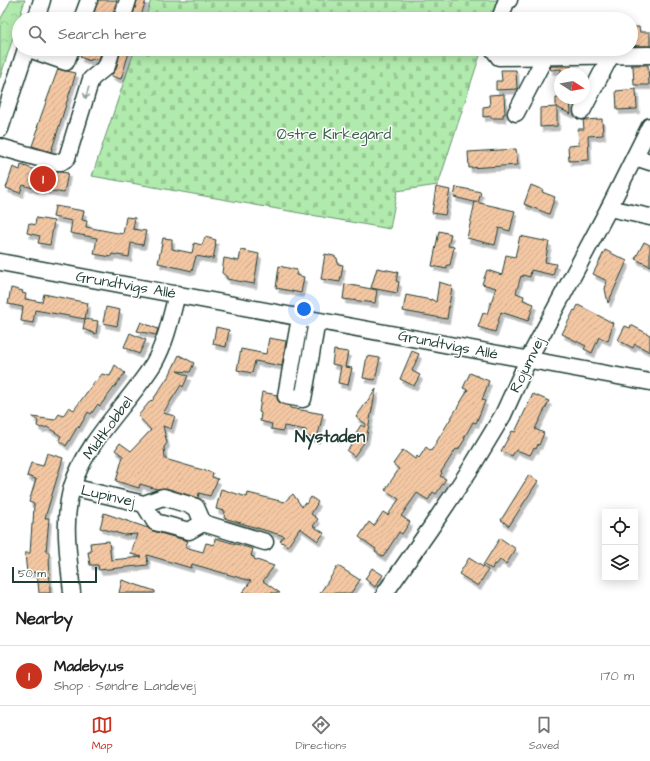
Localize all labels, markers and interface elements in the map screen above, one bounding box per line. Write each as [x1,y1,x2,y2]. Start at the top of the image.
search box [12,12,638,56]
icon: search [26,23,48,45]
text: Search here [58,24,147,45]
north arrow [554,68,590,104]
one-way arrow [83,86,90,99]
park label: Østre Kirkegård [277,124,391,146]
pin: 1 [30,164,56,194]
street label: Grundtvigs Allé [74,266,178,305]
your location [294,299,314,319]
street label: Grundtvigs Allé [396,325,500,366]
street label: Rojumvej [504,333,550,396]
street label: Midtkobbel [78,392,138,464]
district label: Nystaden [295,425,366,450]
street label: Lupinvej [79,480,137,512]
map controls [602,509,638,581]
button: locate [602,509,638,545]
button: layers [602,545,638,581]
scale bar [12,565,97,584]
text: 50 m [18,566,46,581]
text: Nearby [16,607,73,631]
text: Madeby.us [54,656,124,677]
text: 1 [28,667,30,685]
text: 170 m [601,667,634,685]
text: Shop · Søndre Landevej [54,677,196,695]
tab: Map [91,714,113,753]
tab: Directions [295,714,347,753]
tab: Saved [529,714,559,753]

